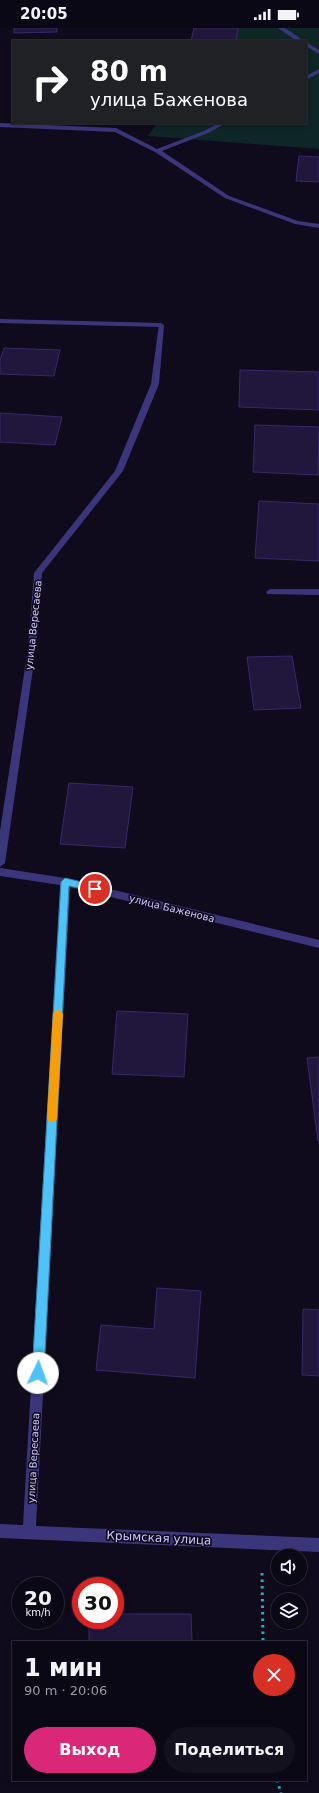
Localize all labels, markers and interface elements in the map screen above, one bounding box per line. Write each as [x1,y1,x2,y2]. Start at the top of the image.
text: 20:05 [20,5,68,23]
text: 80 m [90,55,168,88]
icon: right [24,56,76,108]
text: улица Баженова [90,89,248,110]
street label: улица Вересаева [23,580,44,670]
pin [78,872,112,906]
icon: arrive [84,878,106,900]
street label: улица Баженова [128,893,216,924]
position arrow [17,1352,59,1394]
street label: улица Вересаева [26,1413,41,1503]
street label: Крымская улица [106,1528,212,1548]
map controls [271,1549,307,1629]
button: sound [271,1549,307,1585]
speed limit sign: 30 [72,1577,124,1629]
text: 20 [24,1586,52,1610]
button: layers [271,1593,307,1629]
text: km/h [25,1607,51,1618]
text: 1 мин [24,1654,102,1682]
button: close [253,1654,295,1696]
text: 90 m · 20:06 [24,1683,107,1698]
button: Выход [24,1727,156,1773]
button: Поделиться [164,1727,295,1773]

